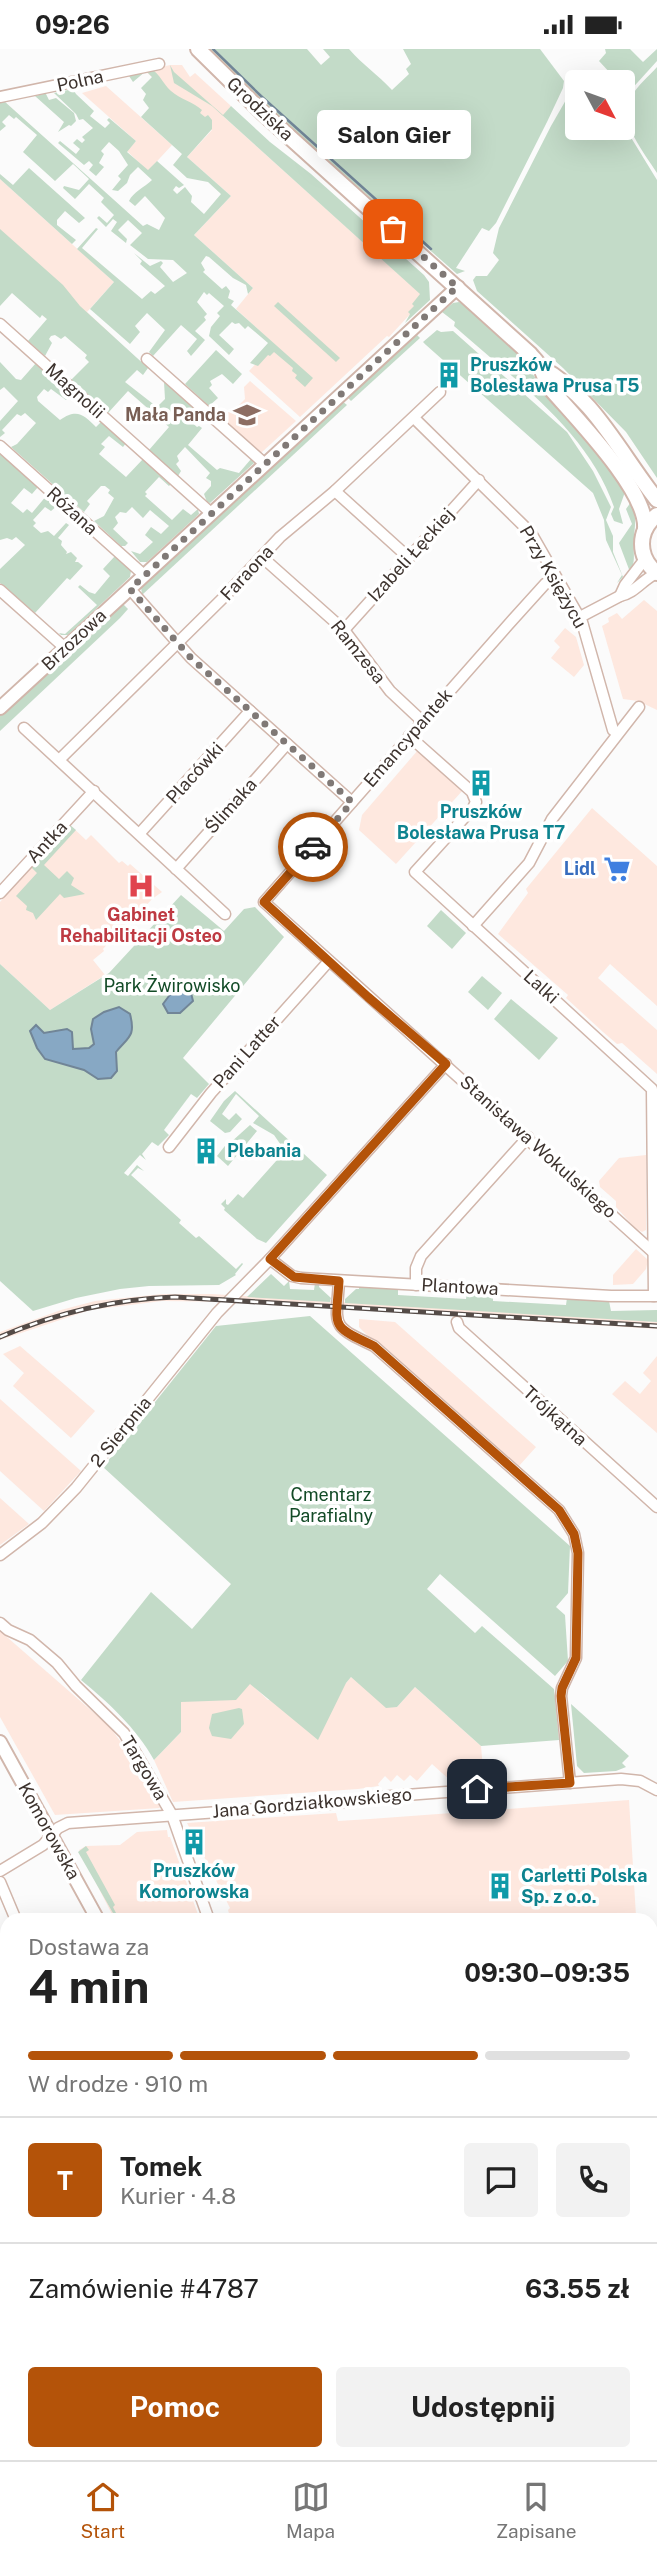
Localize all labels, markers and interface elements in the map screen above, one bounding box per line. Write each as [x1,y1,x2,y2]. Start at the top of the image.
text: 09:26 [35,9,110,40]
street label: Polna [55,65,105,96]
north arrow [565,70,635,140]
map controls [565,70,635,140]
street label: Grodziska [223,73,298,145]
callout: Salon Gier [316,110,470,159]
text: Salon Gier [337,121,451,148]
pin [363,199,423,259]
icon: bag [374,210,412,248]
place label: Pruszków Bolesława Prusa T5 [470,354,639,396]
street label: Magnolii [42,359,109,423]
building icon: Pruszków Bolesława Prusa T5 [434,360,464,390]
school or university icon: Mała Panda [232,400,262,430]
place label: Mała Panda [125,404,226,425]
street label: Różana [43,482,102,539]
street label: Izabeli Łęckiej [363,504,458,606]
street label: Przy Księżycu [516,522,591,632]
street label: Faraona [216,541,277,605]
street label: Brzozowa [37,605,110,675]
street label: Ramzesa [327,616,390,688]
street label: Emancypantek [359,684,456,791]
street label: Placówki [162,738,228,808]
building icon: Pruszków Bolesława Prusa T7 [466,768,496,798]
street label: Ślimaka [200,773,261,838]
place label: Pruszków Bolesława Prusa T7 [397,801,565,843]
courier [278,812,348,882]
street label: Antka [22,816,71,867]
icon: car [294,828,332,866]
supermarket icon: Lidl [602,854,632,884]
place label: Lidl [564,858,596,879]
hospital icon: Gabinet Rehabilitacji Osteo [126,871,156,901]
place label: Gabinet Rehabilitacji Osteo [60,904,222,946]
street label: Lalki [519,965,563,1008]
park label: Park Żwirowisko [103,974,241,996]
street label: Pani Latter [209,1011,285,1092]
street label: Stanisława Wokulskiego [456,1071,621,1222]
building icon: Plebania [191,1136,221,1166]
place label: Plebania [227,1140,301,1161]
street label: Plantowa [421,1274,499,1299]
street label: Trójkątna [519,1381,592,1450]
street label: 2 Sierpnia [86,1392,155,1471]
park label: Cmentarz Parafialny [289,1484,373,1526]
street label: Targowa [117,1732,172,1804]
pin [447,1759,507,1819]
icon: home [458,1770,496,1808]
street label: Komorowska [14,1779,85,1883]
street label: Jana Gordziałkowskiego [211,1783,413,1822]
building icon: Pruszków Komorowska [179,1827,209,1857]
place label: Pruszków Komorowska [139,1860,249,1902]
place label: Carletti Polska Sp. z o.o. [521,1865,647,1907]
building icon: Carletti Polska Sp. z o.o. [485,1871,515,1901]
text: Dostawa za [28,1933,149,1960]
text: 09:30–09:35 [464,1957,630,1988]
text: 4 min [28,1959,149,2013]
text: W drodze · 910 m [28,2070,208,2097]
button: chat [464,2143,538,2217]
button: phone [556,2143,630,2217]
text: Tomek [120,2151,202,2182]
text: T [57,2165,73,2196]
text: Kurier · 4.8 [120,2182,236,2209]
text: Zamówienie #4787 [28,2273,259,2304]
text: 63.55 zł [525,2273,630,2304]
button: Pomoc [28,2367,322,2447]
button: Udostępnij [336,2367,630,2447]
tab: Start [80,2478,125,2542]
tab: Mapa [286,2478,335,2542]
tab: Zapisane [496,2478,577,2542]

